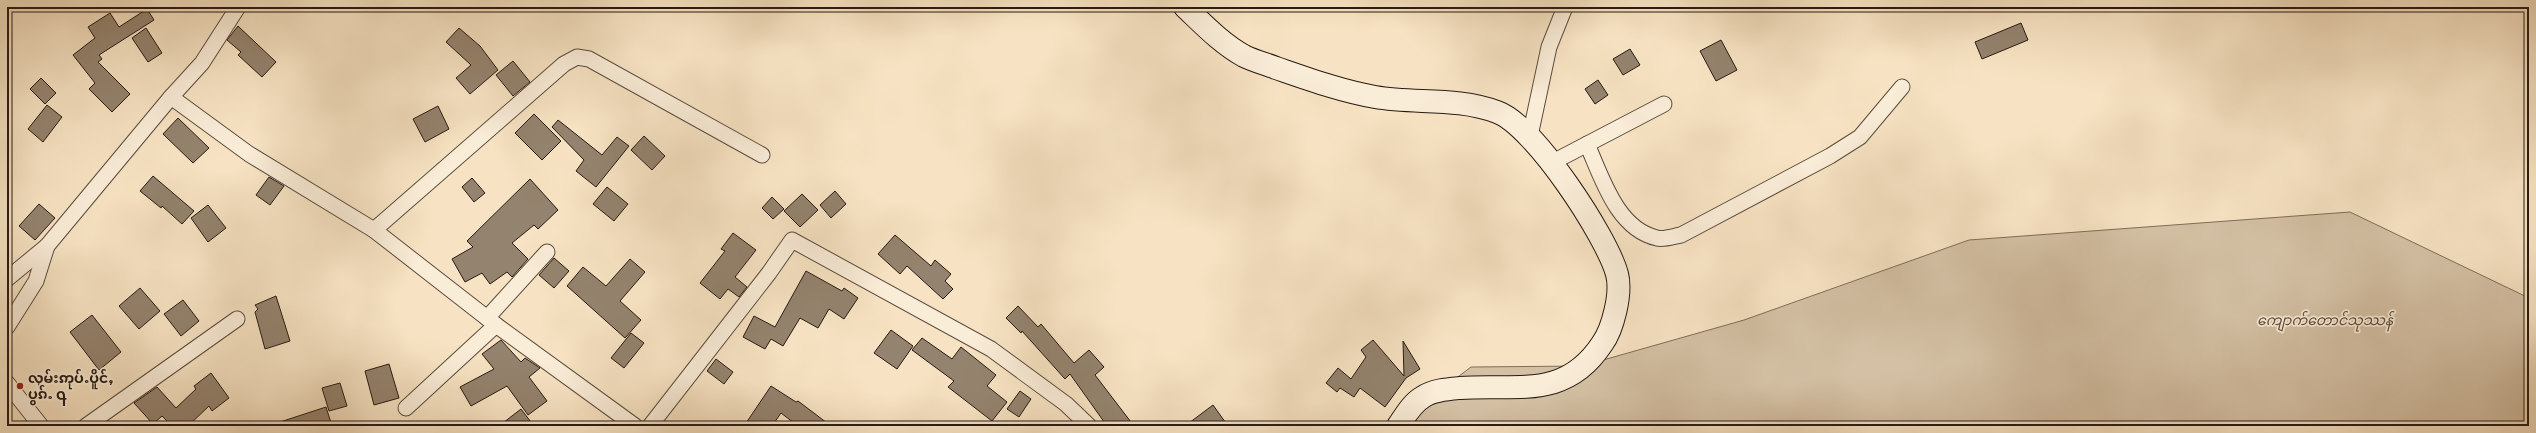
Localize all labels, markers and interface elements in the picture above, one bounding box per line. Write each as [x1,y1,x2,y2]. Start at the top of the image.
park label: ကျောက်တောင်သုဿန် [2257,310,2396,332]
place label: လုမ်းဢုပ်ႉပိူင်ႇ ပွၵ်ႉ ႖ [28,368,114,406]
marker: လုမ်းဢုပ်ႉပိူင်ႇ ပွၵ်ႉ ႖ [15,381,25,391]

